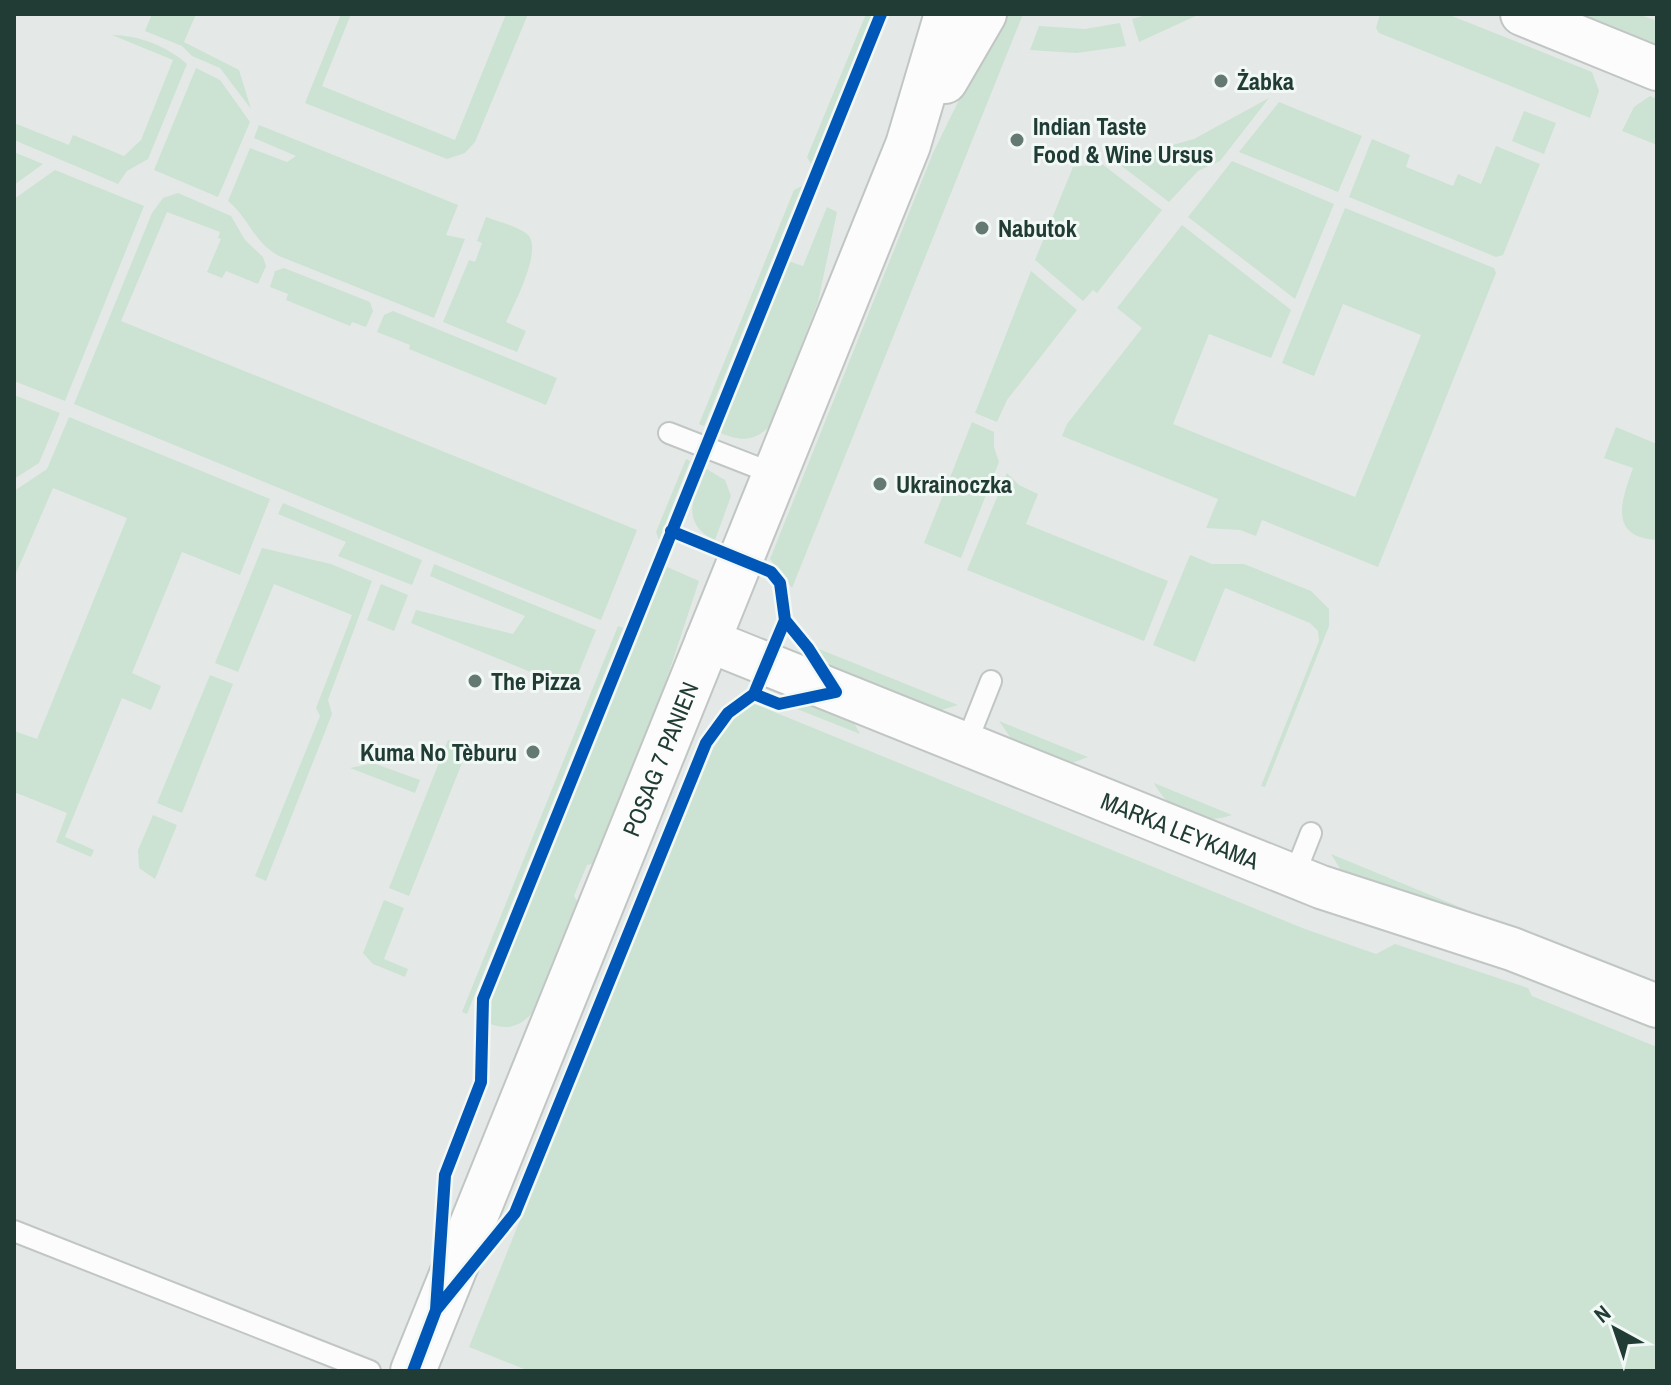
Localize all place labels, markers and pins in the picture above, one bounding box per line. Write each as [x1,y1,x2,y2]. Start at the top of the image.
place label: Żabka [1237,65,1294,97]
marker: Żabka [1212,72,1230,90]
place label: Indian Taste Food & Wine Ursus [1033,110,1213,170]
marker: Indian Taste Food & Wine Ursus [1008,131,1026,149]
place label: Nabutok [998,212,1077,244]
marker: Nabutok [973,219,991,237]
place label: Ukrainoczka [896,468,1012,500]
marker: Ukrainoczka [871,475,889,493]
place label: The Pizza [491,665,581,697]
marker: The Pizza [466,672,484,690]
place label: Kuma No Tèburu [360,736,517,768]
marker: Kuma No Tèburu [524,743,542,761]

